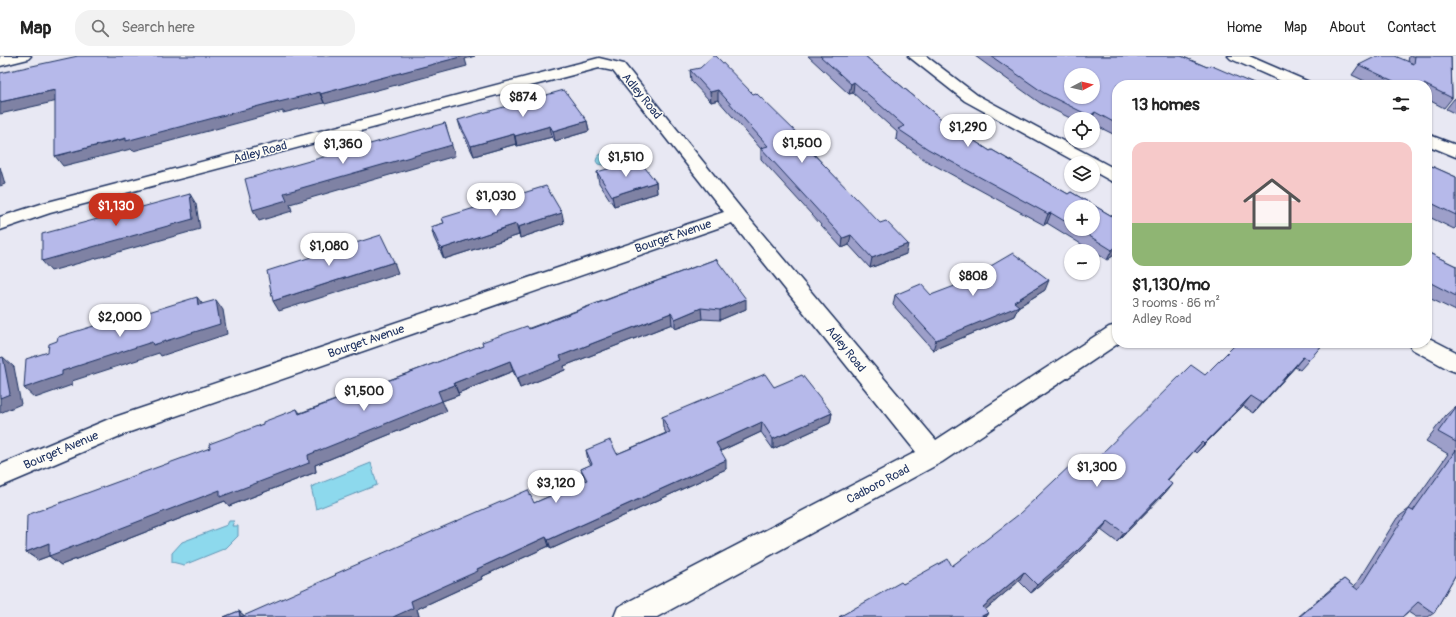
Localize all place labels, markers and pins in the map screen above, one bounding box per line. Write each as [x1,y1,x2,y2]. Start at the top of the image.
pin: $874 [499,84,547,118]
pin: $1,290 [935,114,1001,148]
pin: $1,500 [769,130,835,164]
pin: $1,360 [310,131,376,165]
pin: $1,510 [593,144,659,178]
pin: $1,030 [463,183,529,217]
pin: $1,130 [83,193,149,227]
pin: $1,080 [296,233,362,267]
pin: $808 [949,263,997,297]
pin: $2,000 [87,304,153,338]
pin: $1,500 [331,378,397,412]
pin: $1,300 [1064,454,1130,488]
pin: $3,120 [523,470,589,504]

